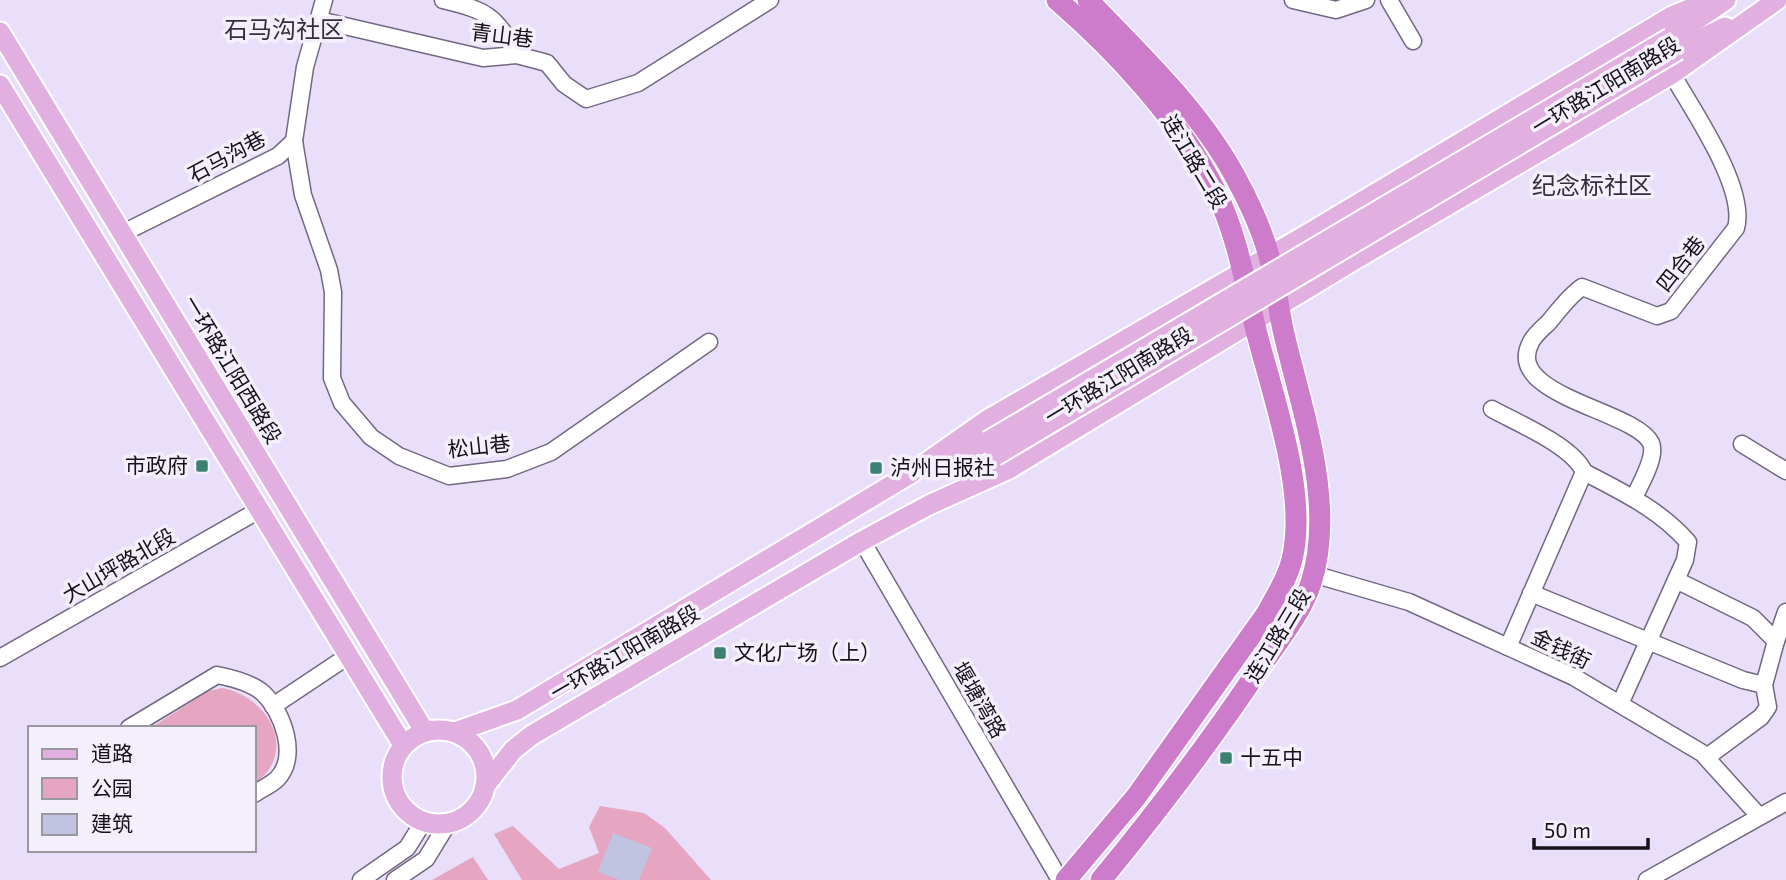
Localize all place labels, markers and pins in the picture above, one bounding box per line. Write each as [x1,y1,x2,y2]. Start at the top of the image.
place label: 市政府 [125,452,188,477]
place label: 泸州日报社 [890,454,995,479]
marker: 市政府 [194,458,210,474]
marker: 泸州日报社 [868,460,884,476]
place label: 文化广场（上） [734,639,881,664]
marker: 文化广场（上） [712,645,728,661]
place label: 十五中 [1240,744,1303,769]
marker: 十五中 [1218,750,1234,766]

